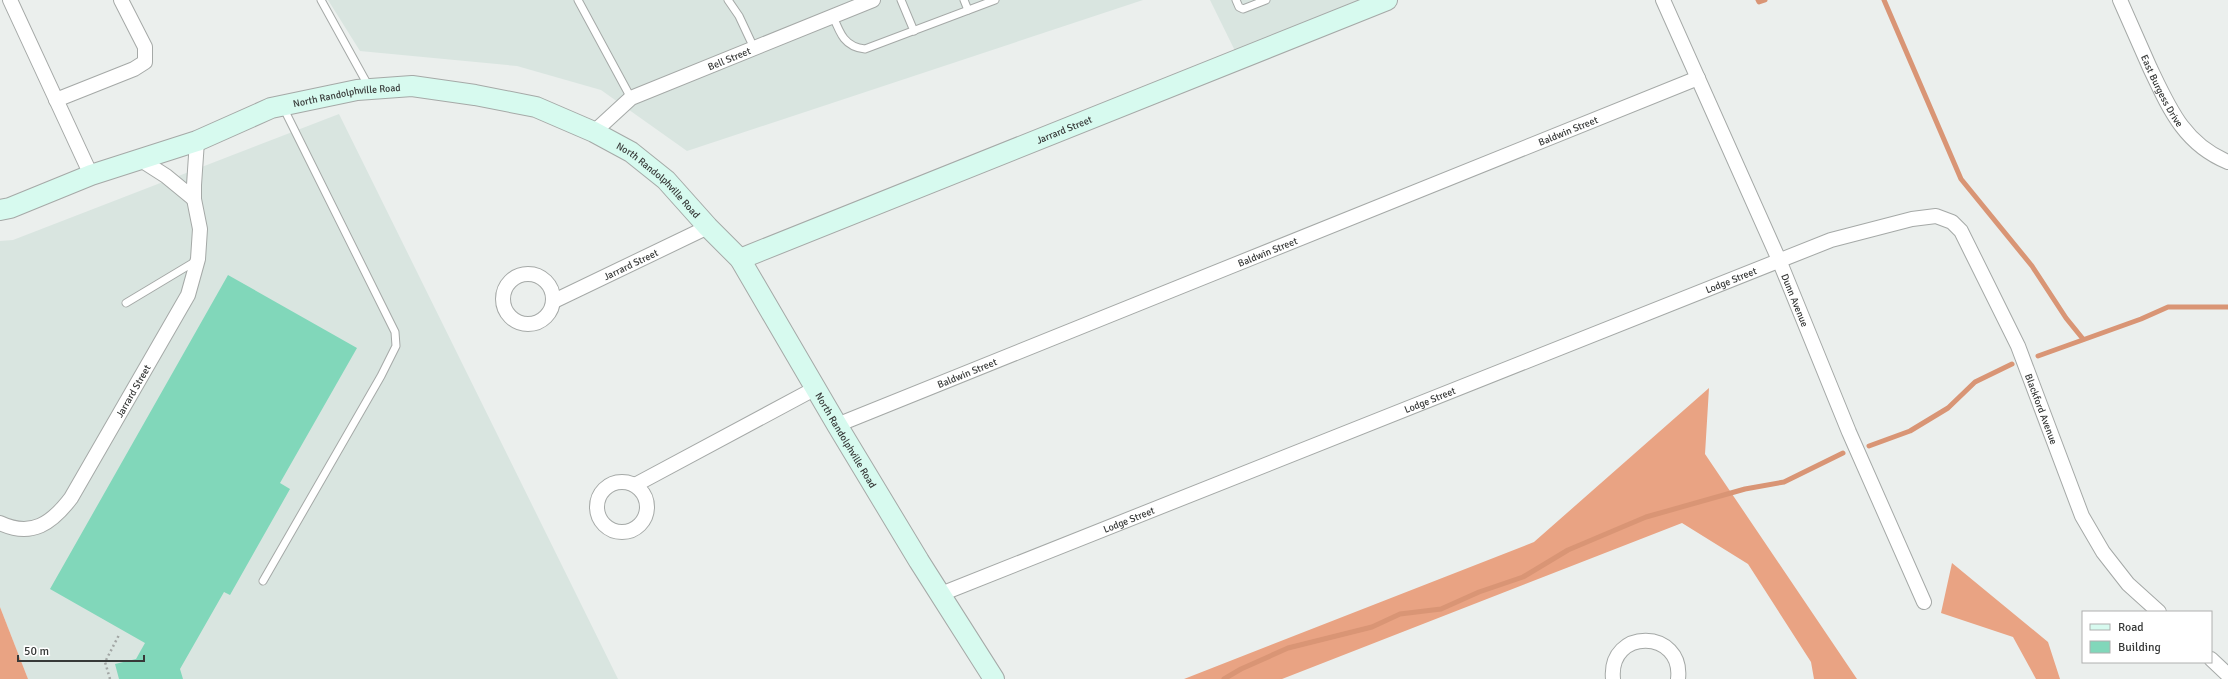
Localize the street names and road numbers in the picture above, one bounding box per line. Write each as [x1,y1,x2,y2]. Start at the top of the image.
street label: Bell Street [706,45,753,73]
street label: East Burgess Drive [2138,53,2185,130]
street label: North Randolphville Road [292,82,401,110]
street label: Jarrard Street [1035,114,1094,147]
street label: Baldwin Street [1537,114,1600,149]
street label: North Randolphville Road [614,140,702,221]
street label: Baldwin Street [1236,235,1300,270]
street label: Jarrard Street [602,247,661,283]
street label: Lodge Street [1704,265,1759,296]
street label: Dunn Avenue [1778,272,1811,329]
street label: Baldwin Street [936,356,999,391]
street label: Jarrard Street [114,362,154,420]
street label: Blackford Avenue [2022,372,2059,446]
street label: Lodge Street [1403,385,1458,416]
street label: North Randolphville Road [812,391,879,490]
street label: Lodge Street [1102,505,1157,536]

